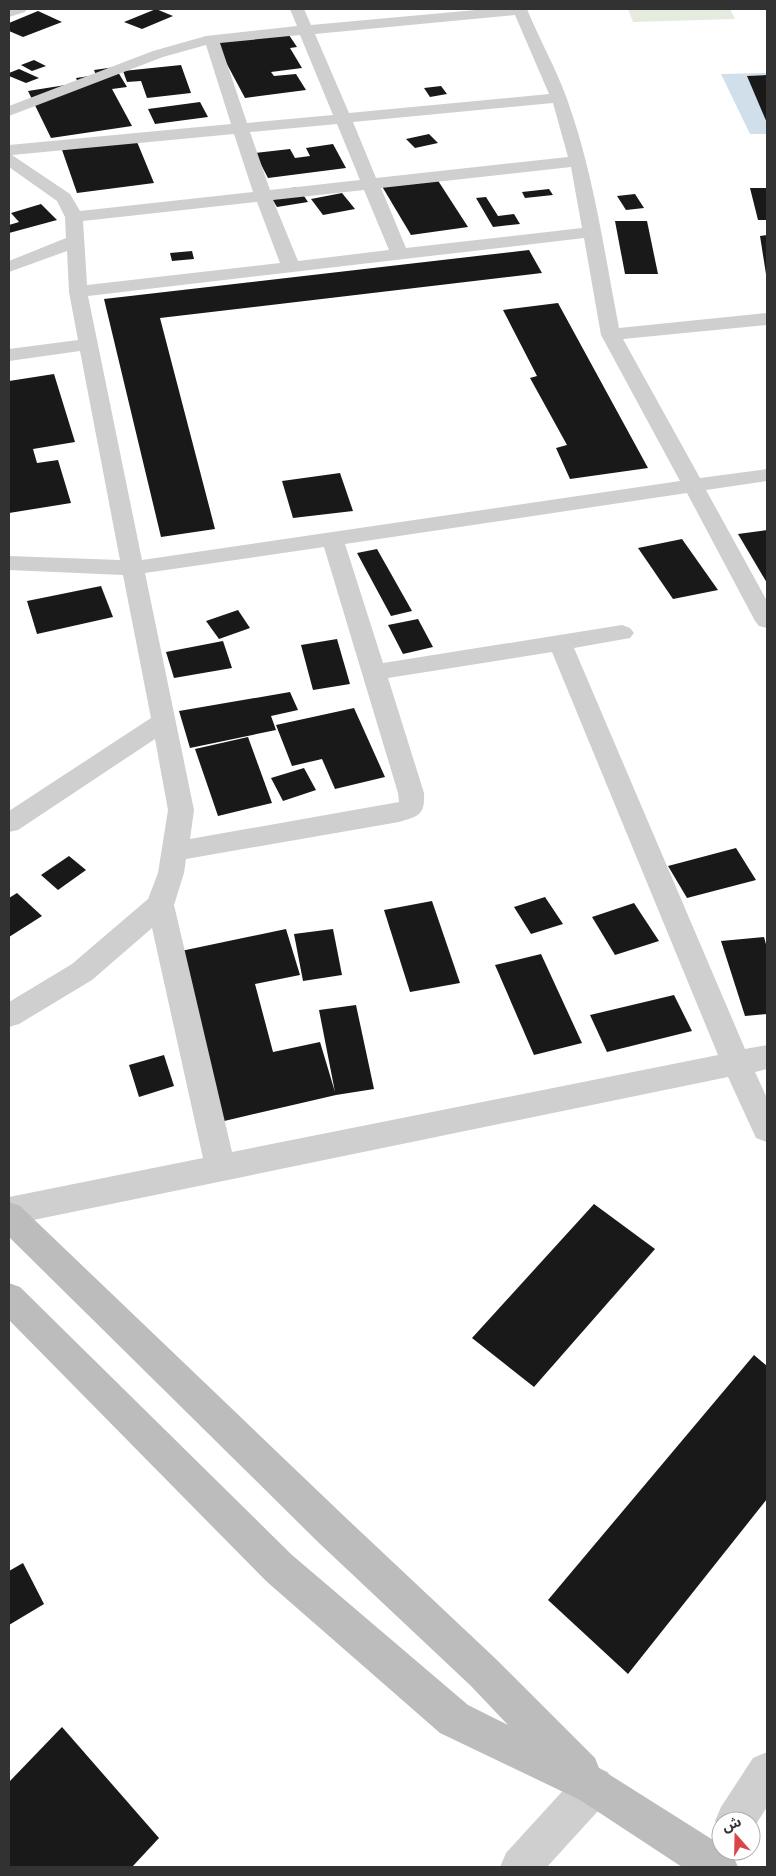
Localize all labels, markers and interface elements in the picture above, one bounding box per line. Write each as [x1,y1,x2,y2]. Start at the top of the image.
north arrow [711,1811,761,1861]
text: ش [720,1813,743,1835]

